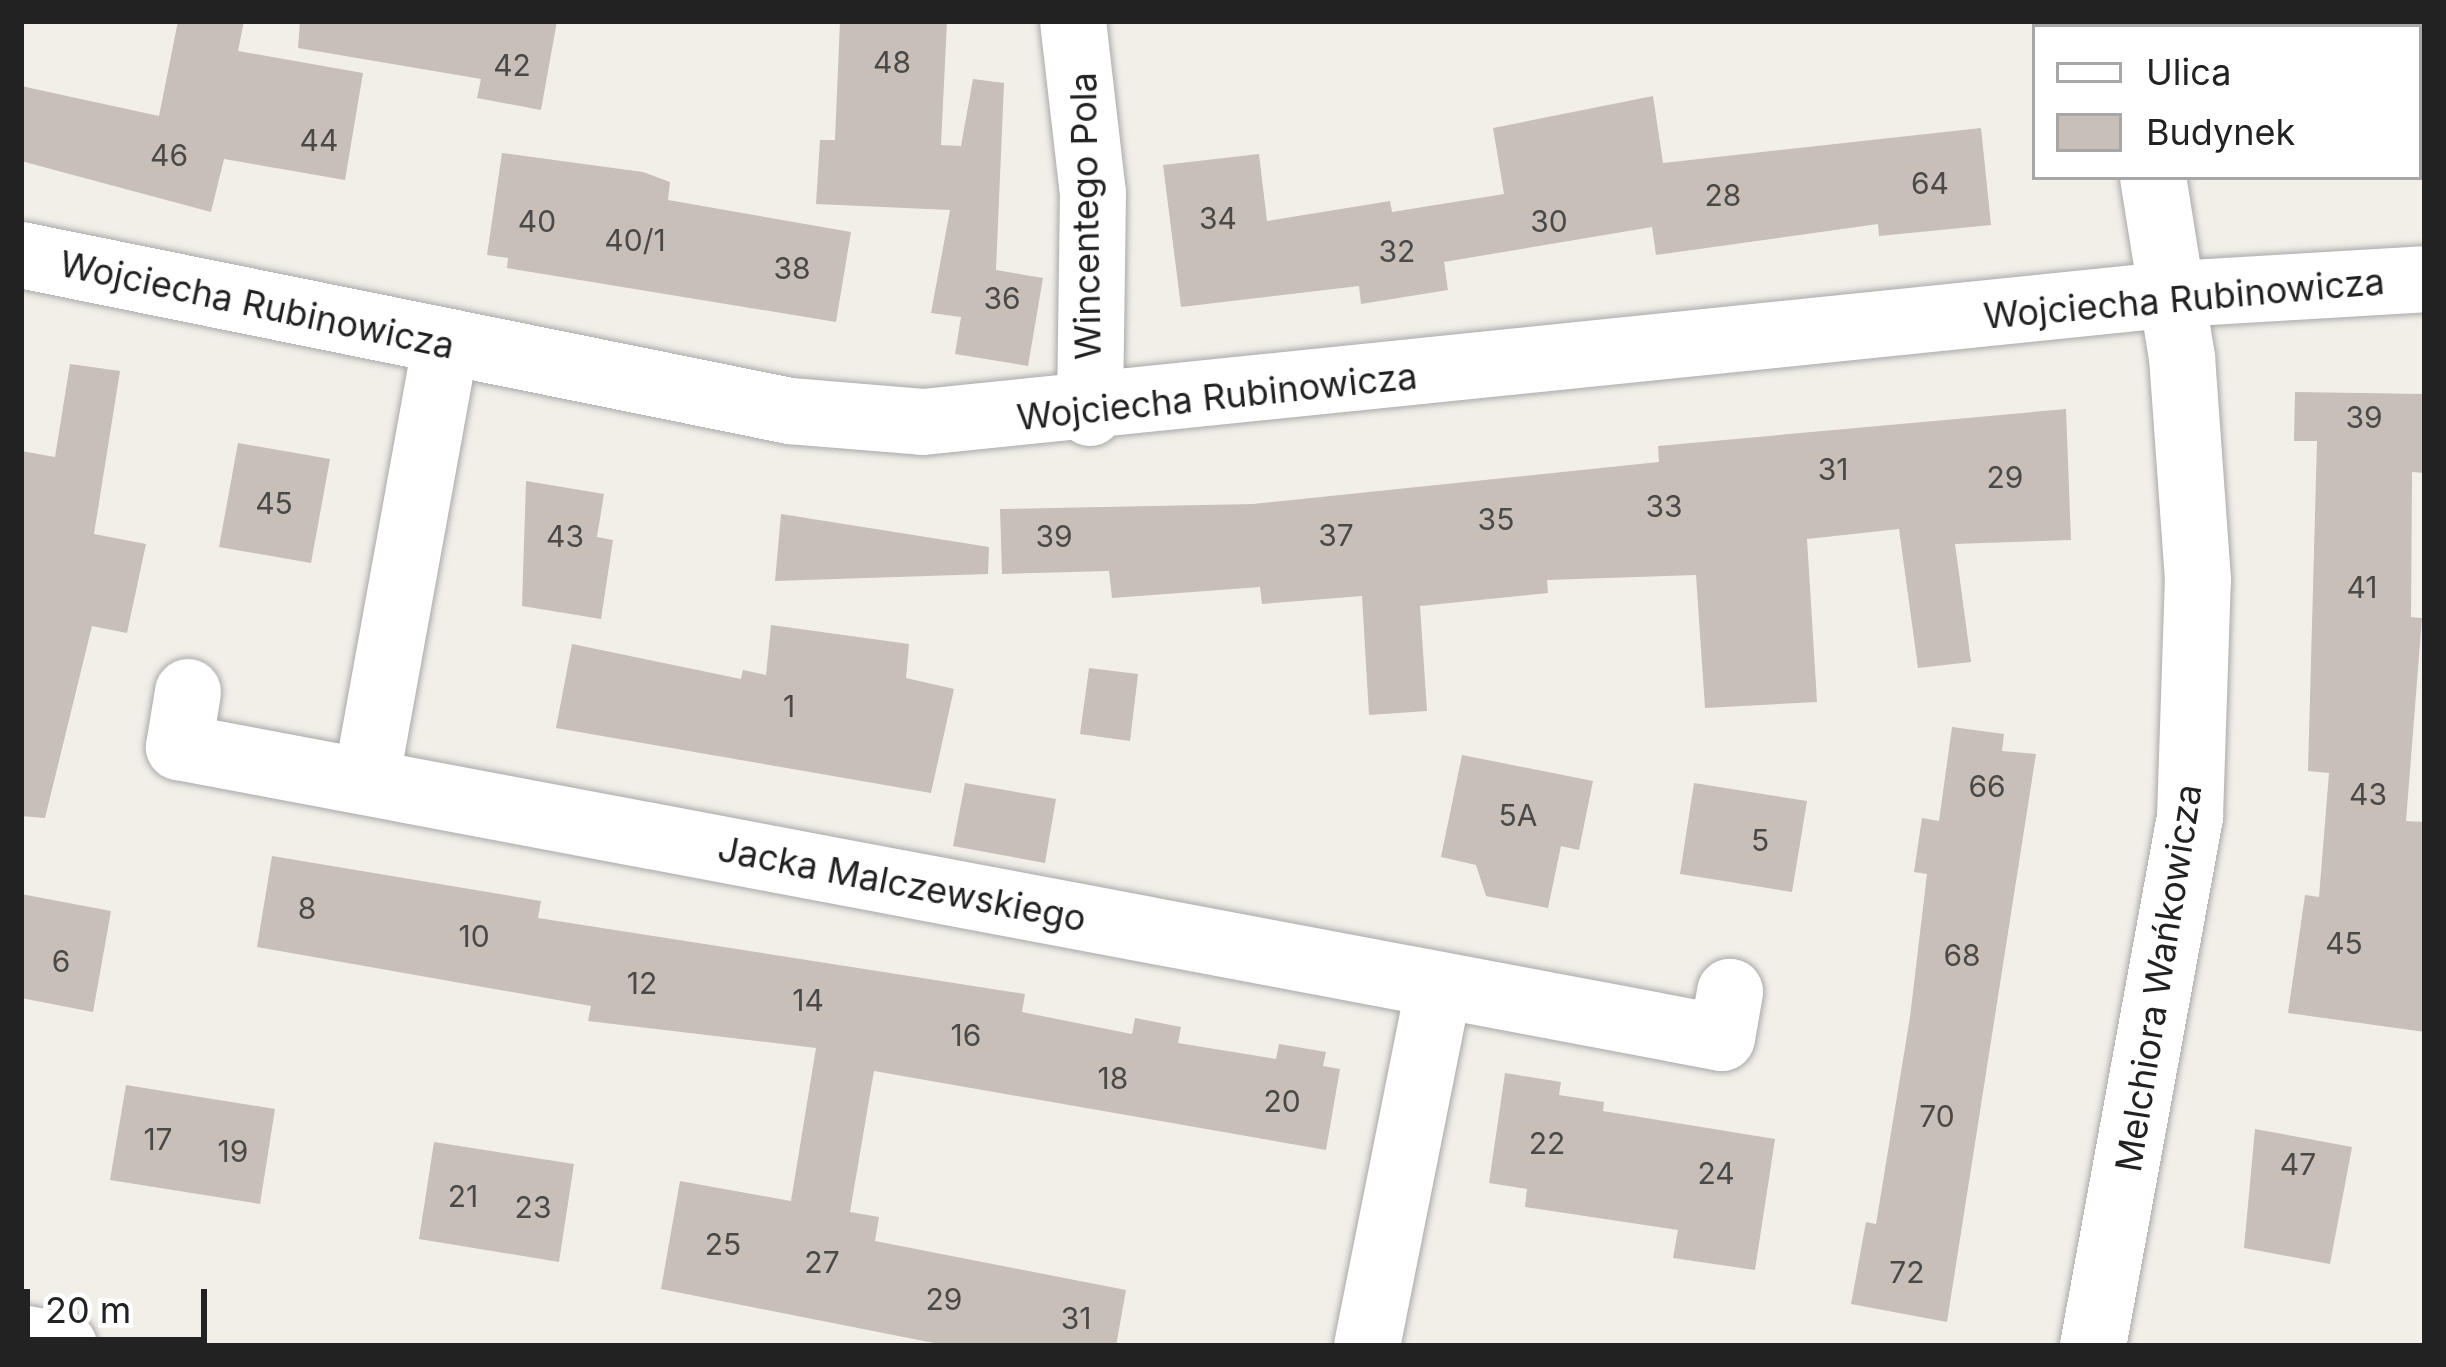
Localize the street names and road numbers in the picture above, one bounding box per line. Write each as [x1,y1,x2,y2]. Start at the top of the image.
street label: Wincentego Pola [1062,72,1110,360]
street label: Wojciecha Rubinowicza [56,242,458,368]
street label: Wojciecha Rubinowicza [1982,260,2386,338]
street label: Wojciecha Rubinowicza [1015,355,1419,439]
street label: Melchiora Wańkowicza [2107,781,2211,1175]
street label: Jacka Malczewskiego [714,827,1090,941]

